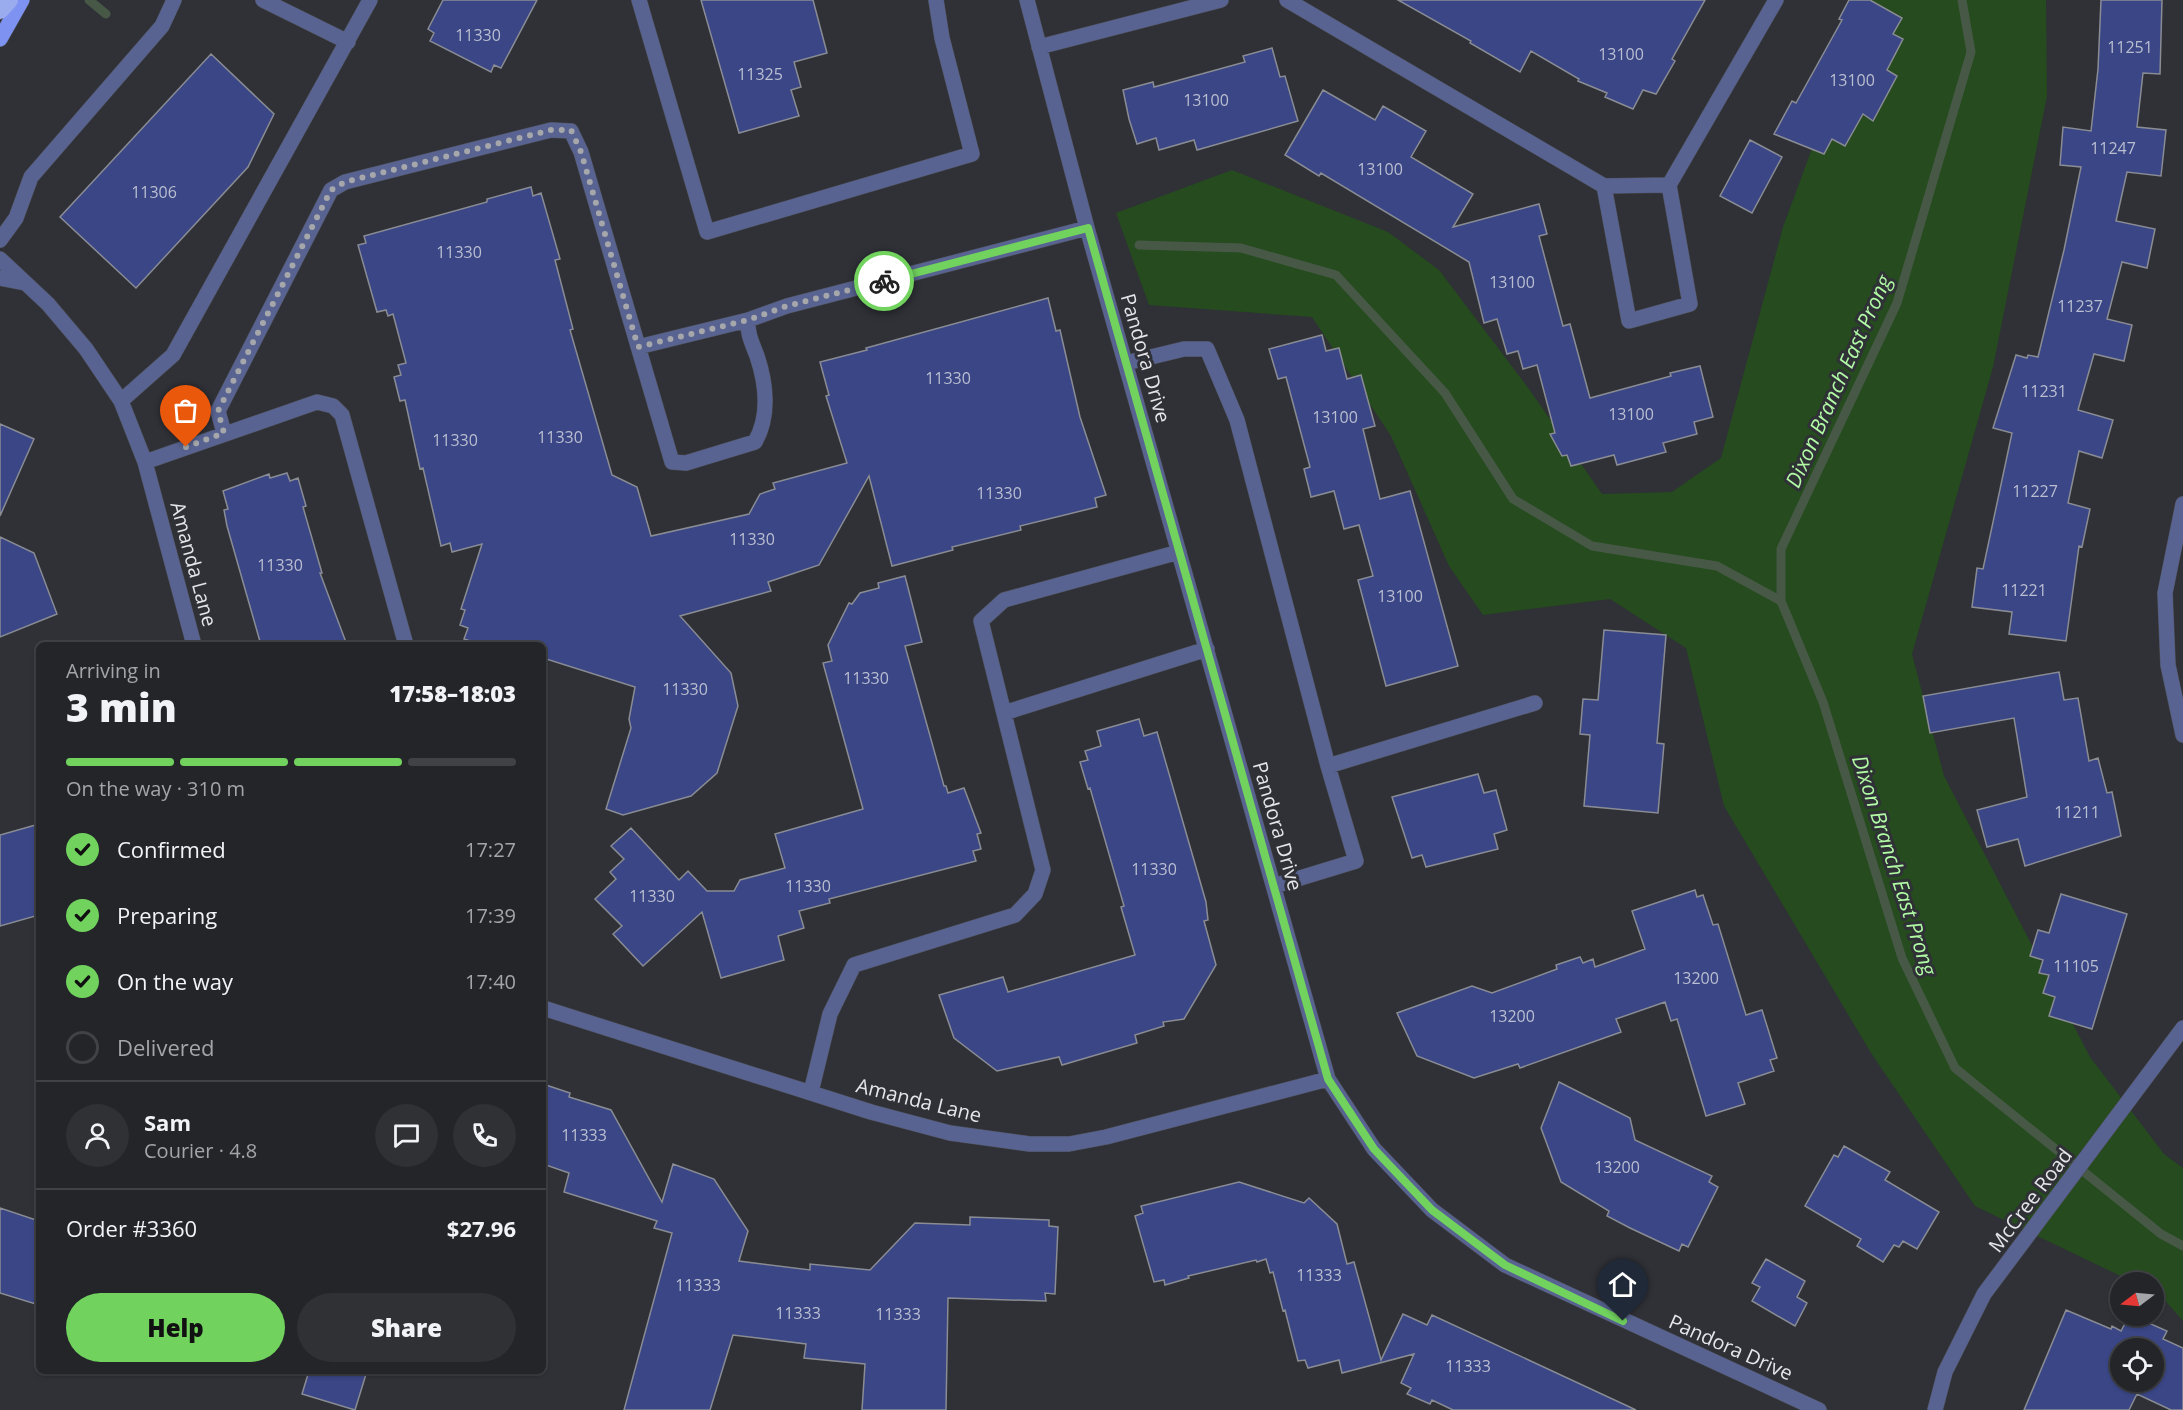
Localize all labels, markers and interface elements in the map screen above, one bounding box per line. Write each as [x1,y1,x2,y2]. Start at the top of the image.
house number: 11330 [455,24,501,46]
house number: 11251 [2107,36,2153,58]
house number: 13100 [1598,43,1644,65]
house number: 11325 [737,63,783,85]
house number: 13100 [1829,69,1875,91]
house number: 13100 [1183,89,1229,111]
house number: 11247 [2090,137,2136,159]
house number: 13100 [1357,158,1403,180]
house number: 11306 [131,181,177,203]
house number: 11330 [436,241,482,263]
courier [854,251,914,311]
icon: bike [868,265,901,298]
water label: Dixon Branch East Prong [1778,269,1898,492]
house number: 13100 [1489,271,1535,293]
street label: Pandora Drive [1115,290,1177,426]
house number: 11237 [2057,295,2103,317]
house number: 11330 [925,367,971,389]
house number: 11231 [2021,380,2067,402]
pin [160,385,211,447]
icon: bag [169,394,202,427]
house number: 13100 [1608,403,1654,425]
house number: 13100 [1312,406,1358,428]
house number: 11330 [537,426,583,448]
house number: 11330 [432,429,478,451]
house number: 11227 [2012,480,2058,502]
house number: 11330 [976,482,1022,504]
street label: Amanda Lane [164,499,224,629]
house number: 11330 [729,528,775,550]
house number: 11330 [257,554,303,576]
house number: 11221 [2001,579,2047,601]
house number: 13100 [1377,585,1423,607]
text: Arriving in [66,657,161,684]
house number: 11330 [843,667,889,689]
text: 17:58–18:03 [389,678,516,708]
house number: 11330 [662,678,708,700]
text: 3 min [66,680,177,733]
water label: Dixon Branch East Prong [1846,751,1944,980]
street label: Pandora Drive [1247,758,1309,894]
text: On the way · 310 m [66,775,245,802]
house number: 11211 [2054,801,2100,823]
icon: check [66,833,99,866]
text: Confirmed [117,834,226,864]
text: 17:27 [465,836,516,863]
house number: 11330 [1131,858,1177,880]
house number: 11330 [785,875,831,897]
house number: 11330 [629,885,675,907]
icon: check [66,899,99,932]
text: Preparing [117,900,217,930]
text: 17:39 [465,902,516,929]
house number: 11105 [2053,955,2099,977]
icon: check [66,965,99,998]
text: On the way [117,966,233,996]
house number: 13200 [1673,967,1719,989]
text: 17:40 [465,968,516,995]
house number: 13200 [1489,1005,1535,1027]
text: Delivered [117,1032,215,1062]
street label: Amanda Lane [854,1071,984,1129]
button: person [66,1104,129,1167]
button: chat [375,1104,438,1167]
button: phone [453,1104,516,1167]
text: Sam [144,1107,191,1137]
house number: 11333 [561,1124,607,1146]
text: Courier · 4.8 [144,1137,257,1164]
street label: McCree Road [1982,1142,2078,1258]
house number: 13200 [1594,1156,1640,1178]
text: Order #3360 [66,1213,197,1243]
text: $27.96 [447,1213,516,1243]
pin [1597,1259,1648,1321]
house number: 11333 [1296,1264,1342,1286]
icon: home [1606,1268,1639,1301]
north arrow [2110,1272,2164,1326]
map controls [2110,1272,2164,1392]
house number: 11333 [675,1274,721,1296]
button: Help [66,1293,285,1362]
button: Share [297,1293,516,1362]
house number: 11333 [775,1302,821,1324]
house number: 11333 [875,1303,921,1325]
street label: Pandora Drive [1665,1308,1797,1386]
button: locate [2110,1338,2164,1392]
house number: 11333 [1445,1355,1491,1377]

